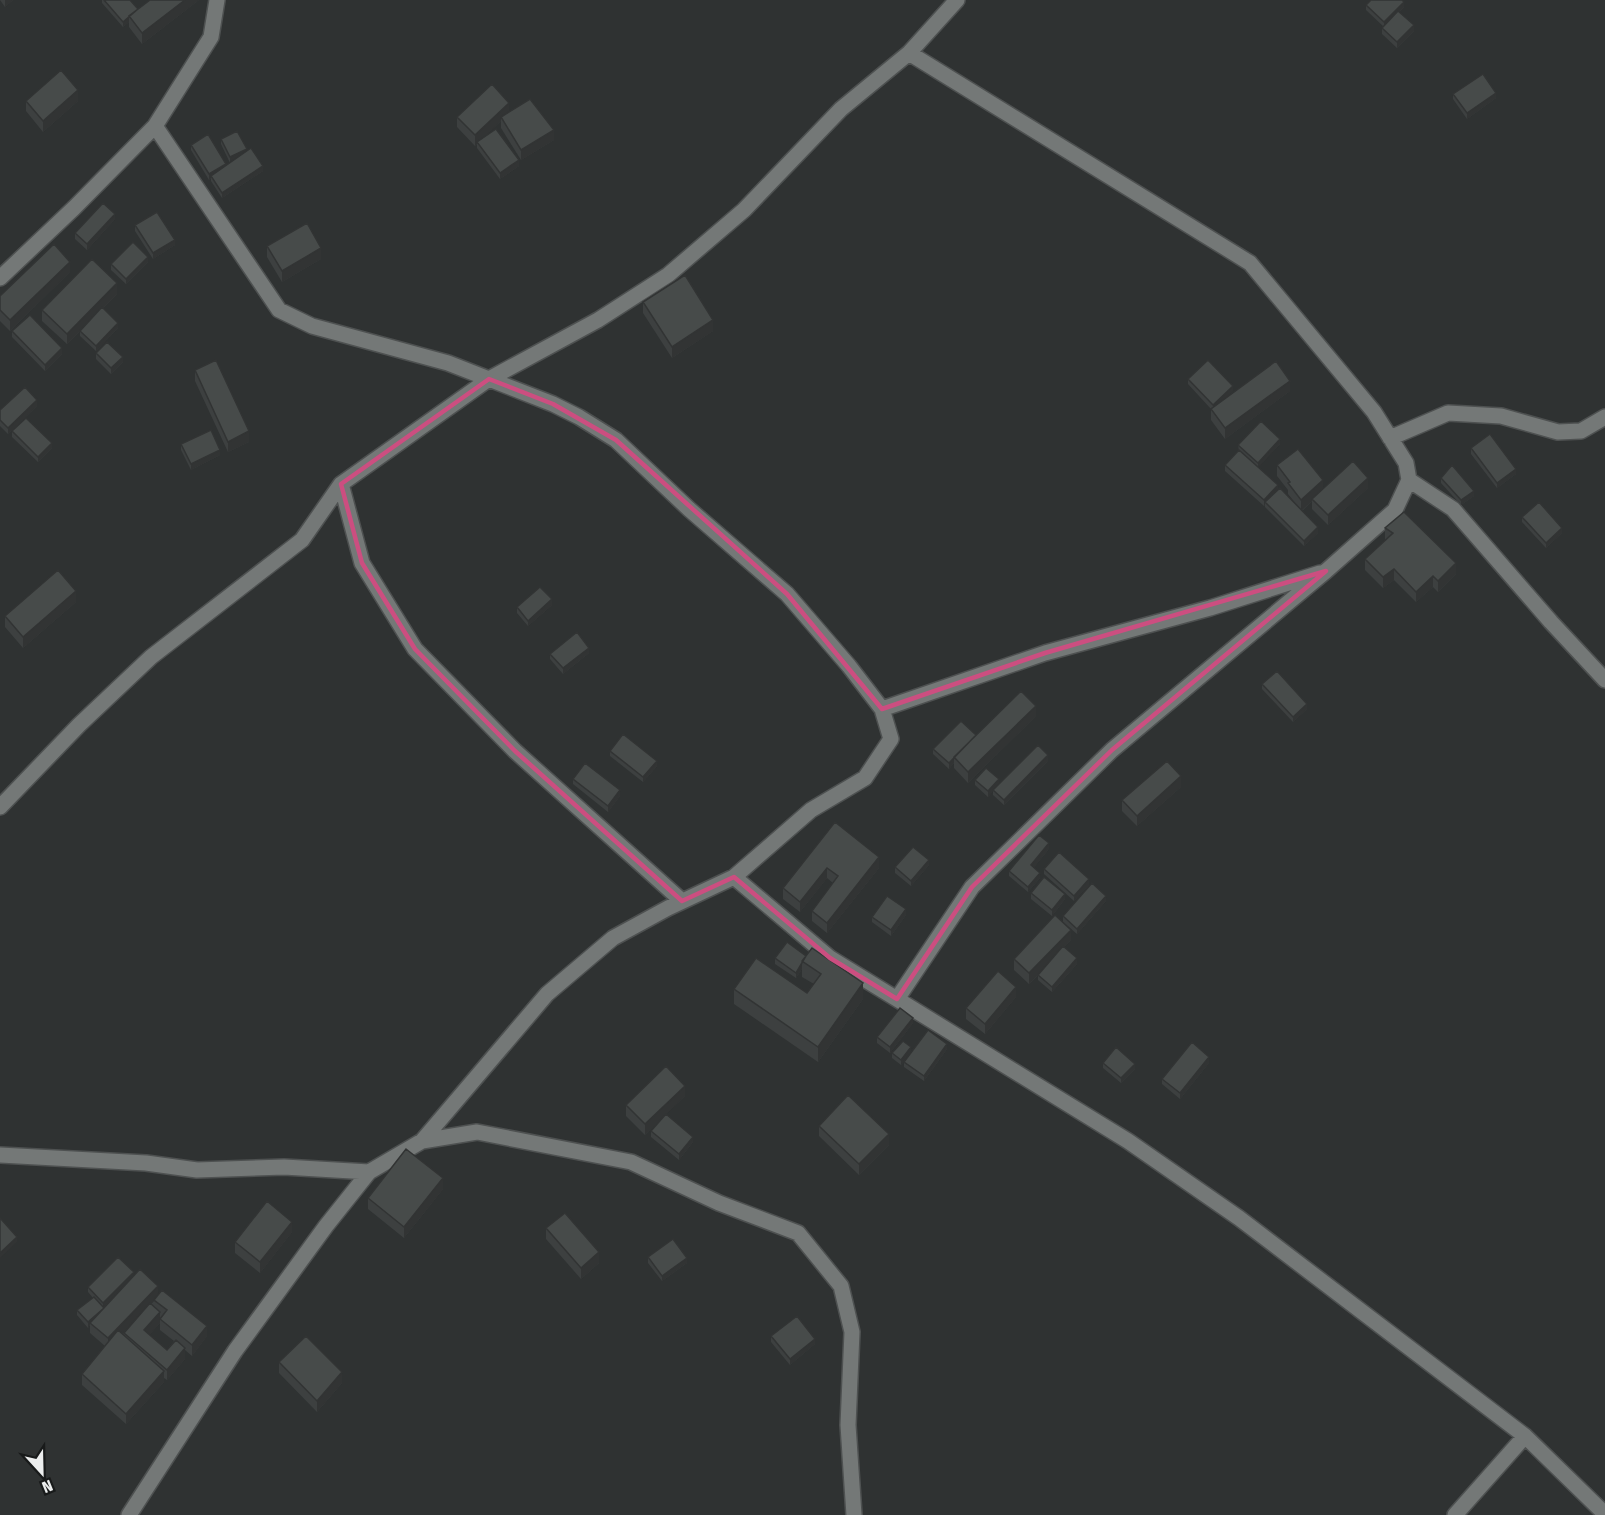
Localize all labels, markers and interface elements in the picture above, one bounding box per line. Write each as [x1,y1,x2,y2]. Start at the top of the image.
north arrow [12,1443,72,1503]
text: N [39,1476,55,1497]

